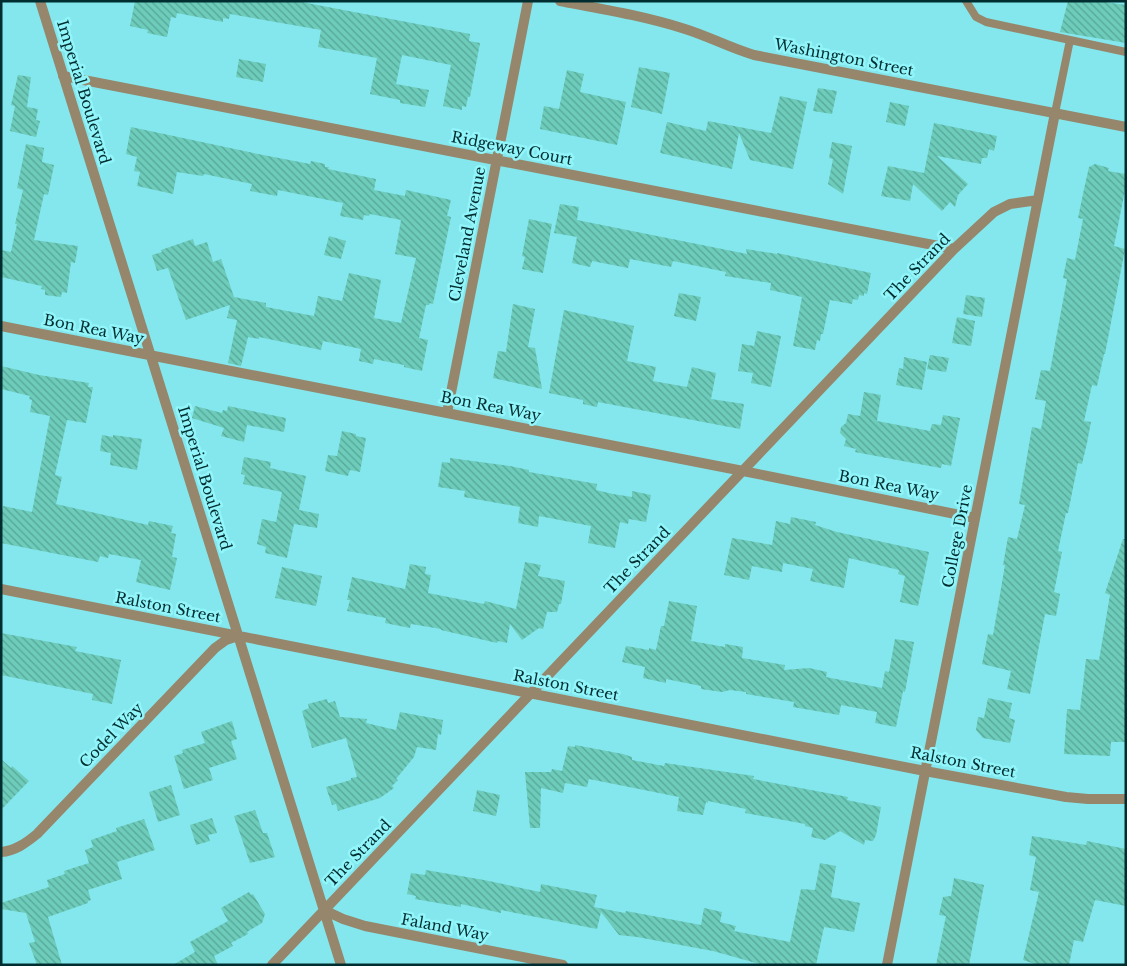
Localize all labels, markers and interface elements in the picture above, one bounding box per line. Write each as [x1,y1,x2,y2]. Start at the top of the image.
street label: Imperial Boulevard [53,18,115,166]
street label: Washington Street [772,34,916,80]
street label: Ridgeway Court [450,127,575,169]
street label: Cleveland Avenue [445,165,489,303]
street label: The Strand [880,229,954,305]
street label: Bon Rea Way [42,310,146,348]
street label: Bon Rea Way [439,387,543,425]
street label: Imperial Boulevard [174,404,236,552]
street label: Bon Rea Way [837,466,941,504]
street label: College Drive [938,483,976,589]
street label: The Strand [600,522,674,598]
street label: Ralston Street [114,587,223,627]
street label: Ralston Street [512,665,621,705]
street label: Codel Way [75,698,147,771]
street label: Ralston Street [909,742,1018,782]
street label: The Strand [321,815,395,891]
street label: Faland Way [399,909,491,945]

